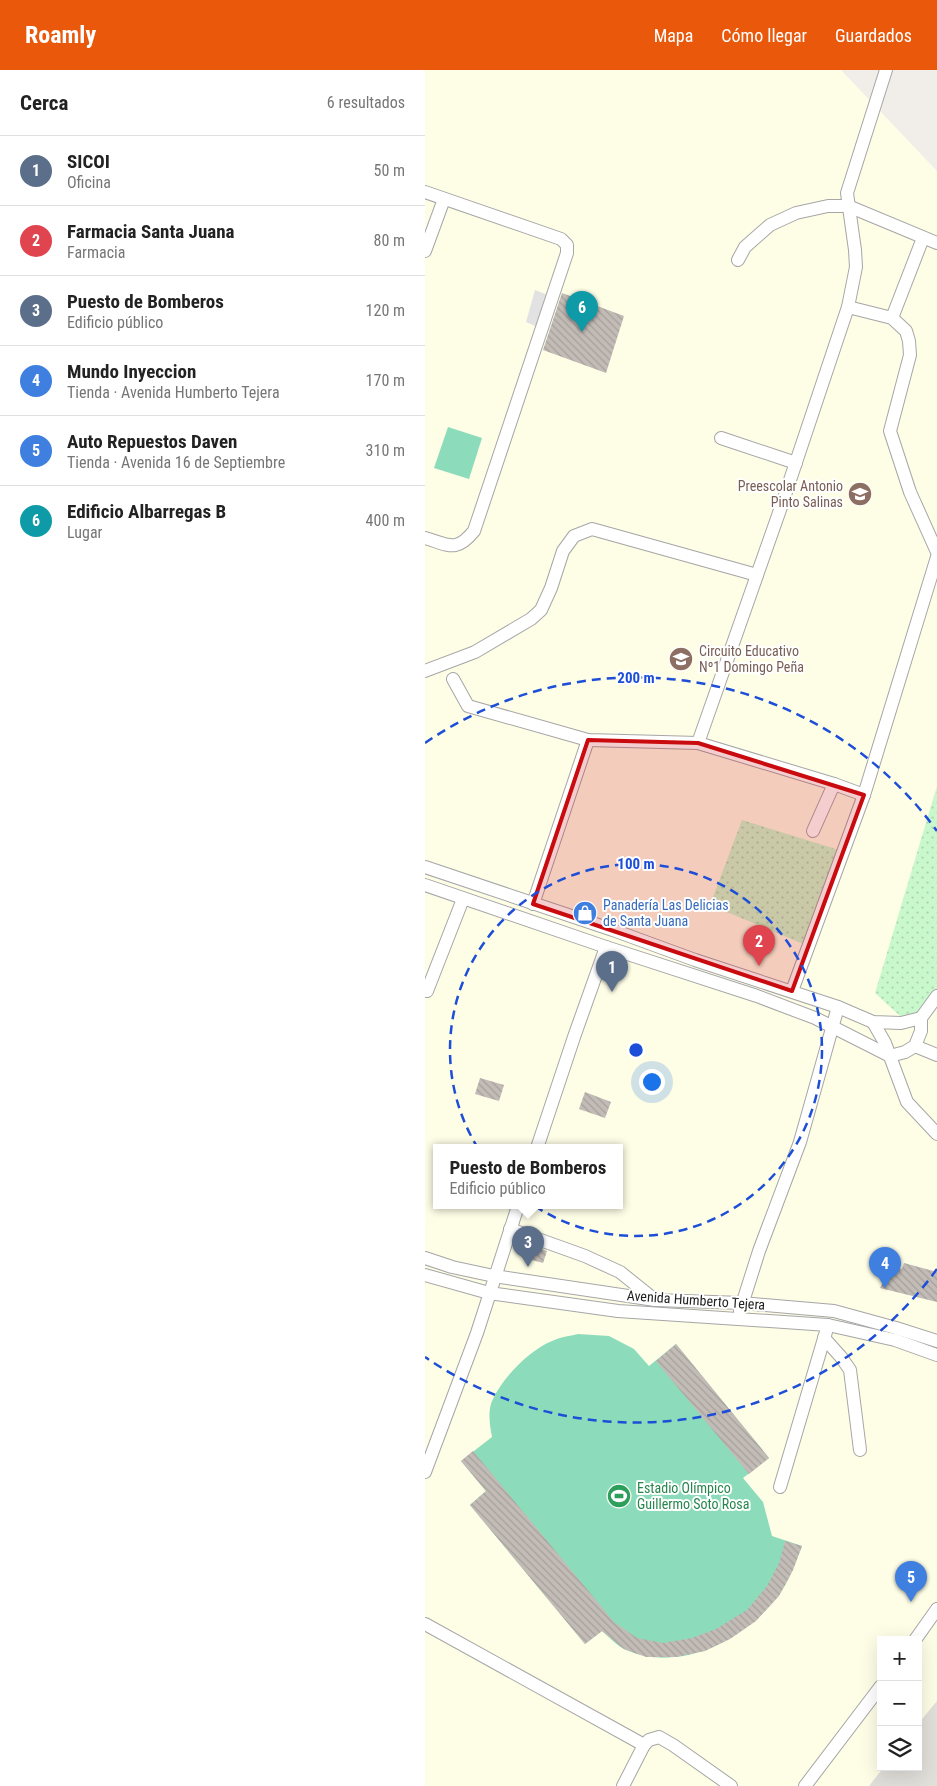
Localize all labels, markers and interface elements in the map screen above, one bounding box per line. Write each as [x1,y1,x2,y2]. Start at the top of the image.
text: Roamly [25,21,96,49]
text: Mapa [654,25,693,46]
text: Cómo llegar [721,25,807,46]
text: Guardados [835,25,912,46]
text: Cerca [20,91,68,115]
text: 6 resultados [327,93,405,112]
text: SICOI [67,150,110,173]
text: 1 [32,161,40,180]
text: 50 m [373,161,405,180]
text: Oficina [67,173,111,192]
text: Farmacia Santa Juana [67,220,235,243]
text: 2 [32,231,40,250]
text: 80 m [373,231,405,250]
text: Farmacia [67,243,125,262]
text: Puesto de Bomberos [67,290,224,313]
pin: 6 [566,291,598,332]
text: 3 [32,301,40,320]
text: 120 m [366,301,405,320]
text: Edificio público [67,313,163,332]
text: Mundo Inyeccion [67,360,196,383]
text: 4 [32,371,40,390]
text: 170 m [366,371,405,390]
text: Tienda · Avenida Humberto Tejera [67,383,280,402]
text: Auto Repuestos Daven [67,430,237,453]
text: 5 [32,441,40,460]
text: 310 m [366,441,405,460]
text: Tienda · Avenida 16 de Septiembre [67,453,285,472]
place label: Preescolar Antonio Pinto Salinas [738,478,843,510]
school or university icon: Preescolar Antonio Pinto Salinas [847,481,873,507]
text: Edificio Albarregas B [67,500,226,523]
text: 6 [32,511,40,530]
text: 400 m [366,511,405,530]
text: Lugar [67,523,102,542]
place label: Circuito Educativo Nº1 Domingo Peña [699,643,804,675]
school or university icon: Circuito Educativo Nº1 Domingo Peña [668,646,694,672]
text: 200 m [617,669,655,687]
text: 100 m [617,855,655,873]
place label: Panadería Las Delicias de Santa Juana [603,897,729,929]
shop icon: Panadería Las Delicias de Santa Juana [572,900,598,926]
pin: 2 [743,925,775,966]
pin: 1 [596,951,628,992]
centre of rings [627,1041,645,1059]
your location [639,1069,665,1095]
popup [433,1144,623,1209]
text: Puesto de Bomberos [450,1156,606,1179]
text: Edificio público [450,1179,546,1198]
pin: 3 [512,1226,544,1267]
pin: 4 [869,1247,901,1288]
street label: Avenida Humberto Tejera [626,1287,766,1313]
place label: Estadio Olímpico Guillermo Soto Rosa [637,1480,749,1512]
sports icon: Estadio Olímpico Guillermo Soto Rosa [606,1483,632,1509]
pin: 5 [895,1561,927,1602]
map controls [877,1636,922,1771]
button: + [877,1636,922,1681]
button: − [877,1681,922,1726]
button: layers [877,1726,922,1771]

